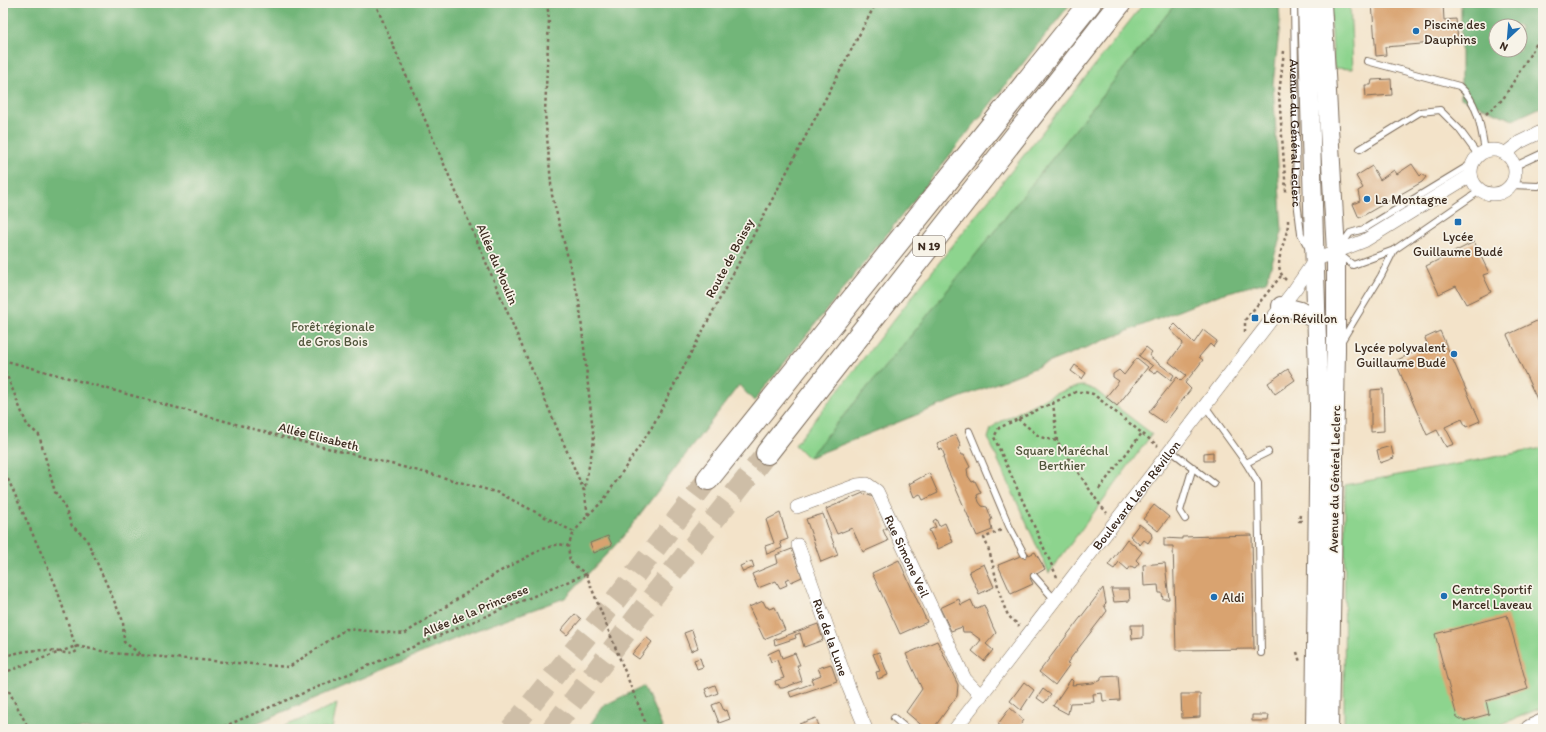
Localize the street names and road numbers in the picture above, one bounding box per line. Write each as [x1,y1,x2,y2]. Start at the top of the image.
street label: Avenue du Général Leclerc [1287,59,1305,208]
street label: Route de Boissy [702,216,757,300]
street label: Allée du Moulin [474,222,521,307]
road number: N 19 [913,236,945,256]
street label: Avenue du Général Leclerc [1326,405,1343,553]
street label: Allée Elisabeth [277,419,361,454]
street label: Boulevard Léon Révillon [1089,437,1184,553]
street label: Rue Simone Veil [881,513,933,600]
street label: Allée de la Princesse [420,581,530,640]
street label: Rue de la Lune [810,597,851,678]

